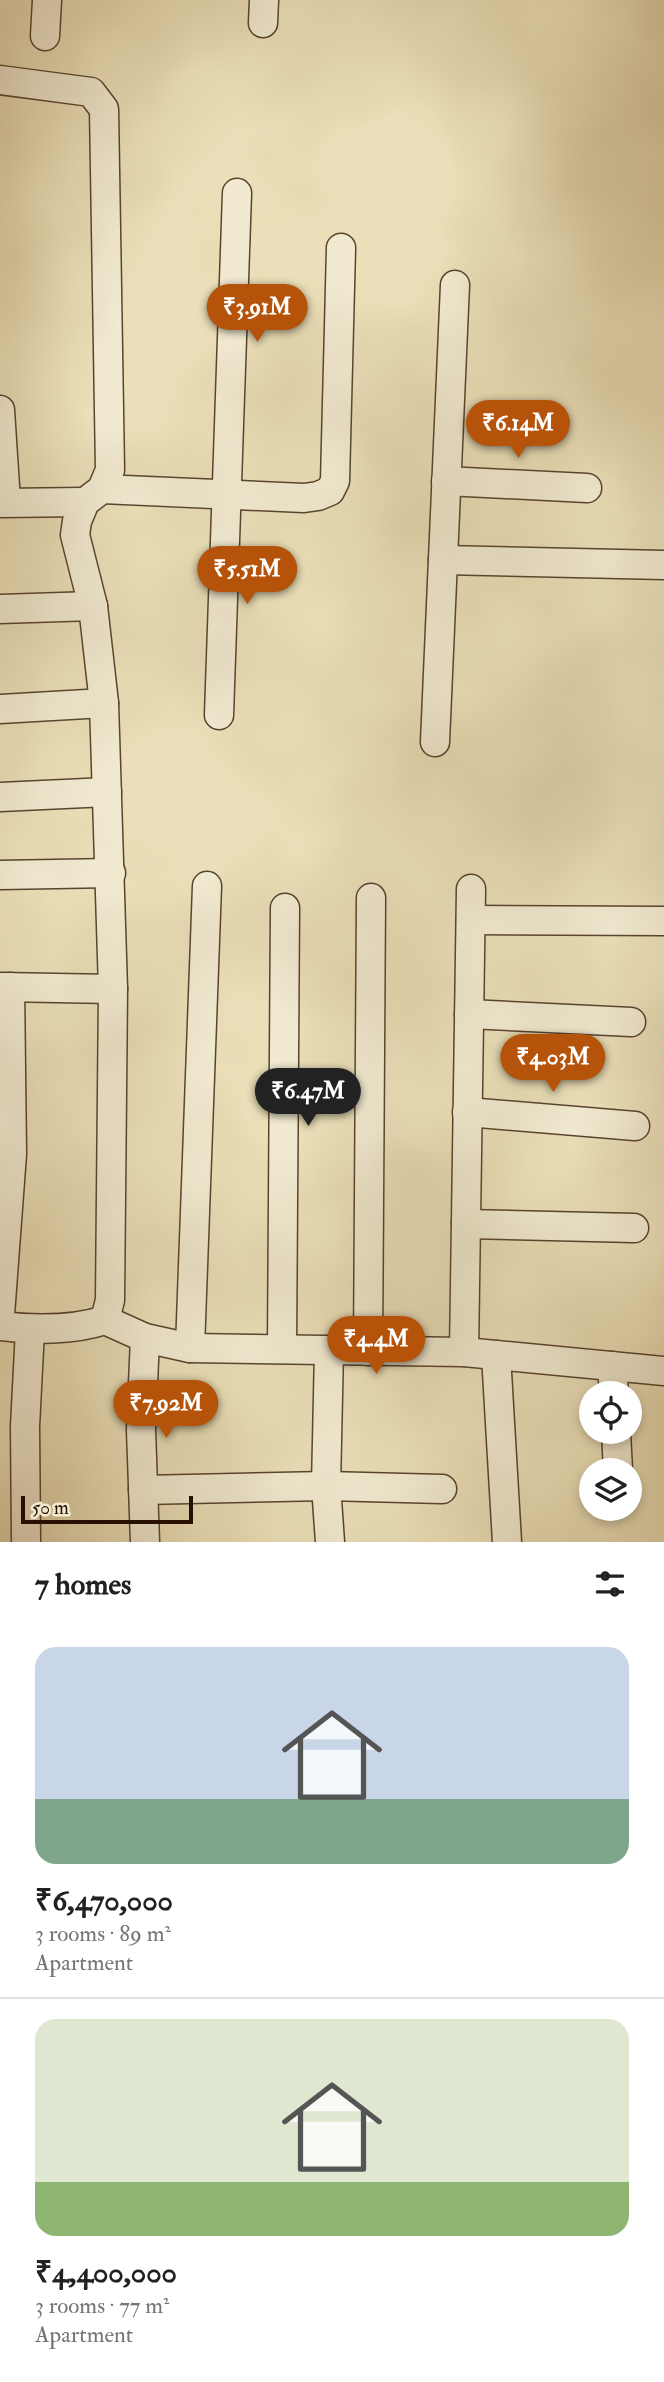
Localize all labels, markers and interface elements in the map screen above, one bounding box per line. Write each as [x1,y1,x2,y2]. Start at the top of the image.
pin: ₹3.91M [200,284,314,344]
text: ₹3.91M [223,292,291,321]
pin: ₹6.14M [461,400,575,460]
text: ₹6.14M [482,408,554,437]
pin: ₹5.51M [190,546,304,606]
text: ₹5.51M [213,554,281,583]
pin: ₹4.03M [496,1034,610,1094]
text: ₹4.03M [516,1042,590,1071]
pin: ₹6.47M [251,1068,365,1128]
text: ₹6.47M [271,1076,345,1105]
pin: ₹4.4M [327,1316,425,1376]
text: ₹4.4M [343,1324,409,1353]
pin: ₹7.92M [109,1380,223,1440]
map controls [579,1381,642,1521]
button: locate [579,1381,642,1444]
text: ₹7.92M [129,1388,203,1417]
button: layers [579,1458,642,1521]
scale bar [21,1493,192,1525]
text: 50 m [32,1496,69,1520]
icon: filters [591,1565,629,1603]
text: 7 homes [35,1566,131,1603]
icon: home [269,1692,395,1818]
text: ₹6,470,000 [35,1882,173,1919]
text: 3 rooms · 89 m² [35,1919,171,1948]
text: Apartment [35,1948,133,1977]
icon: home [269,2064,395,2190]
text: ₹4,400,000 [35,2254,177,2291]
text: 3 rooms · 77 m² [35,2291,170,2320]
text: Apartment [35,2320,133,2349]

